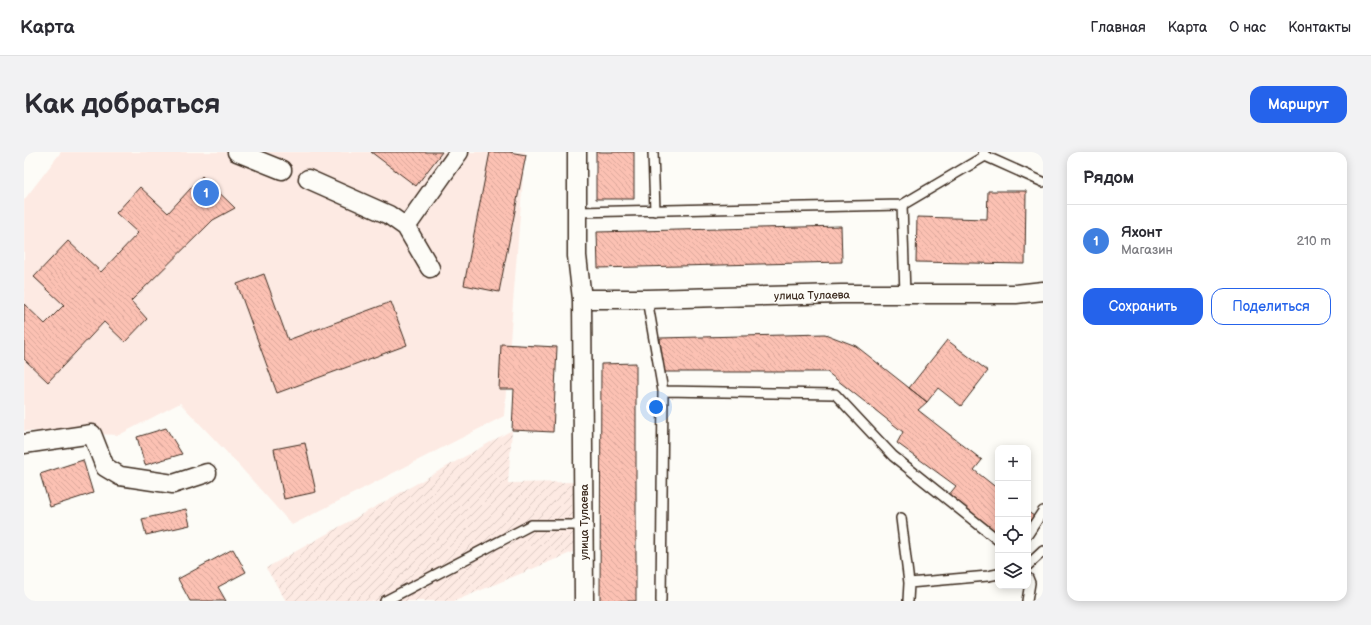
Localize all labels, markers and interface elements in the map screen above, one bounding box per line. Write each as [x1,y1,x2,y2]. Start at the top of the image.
text: Карта [20,16,74,39]
text: Главная [1091,19,1146,36]
text: Карта [1168,19,1207,36]
text: О нас [1229,19,1266,36]
text: Контакты [1288,19,1351,36]
button: Маршрут [1250,86,1347,123]
text: Как добраться [24,88,221,121]
text: Рядом [1083,168,1134,188]
pin: 1 [193,178,219,208]
text: Яхонт [1121,223,1162,242]
text: 1 [1093,233,1099,249]
text: 210 m [1297,233,1331,249]
text: Магазин [1121,242,1173,258]
street label: улица Тулаева [774,288,851,303]
button: Сохранить [1083,288,1203,325]
button: Поделиться [1211,288,1331,325]
your location [646,397,666,417]
map controls [995,445,1031,589]
button: + [995,445,1031,481]
button: − [995,481,1031,517]
street label: улица Тулаева [578,484,591,560]
button: locate [995,517,1031,553]
button: layers [995,553,1031,589]

